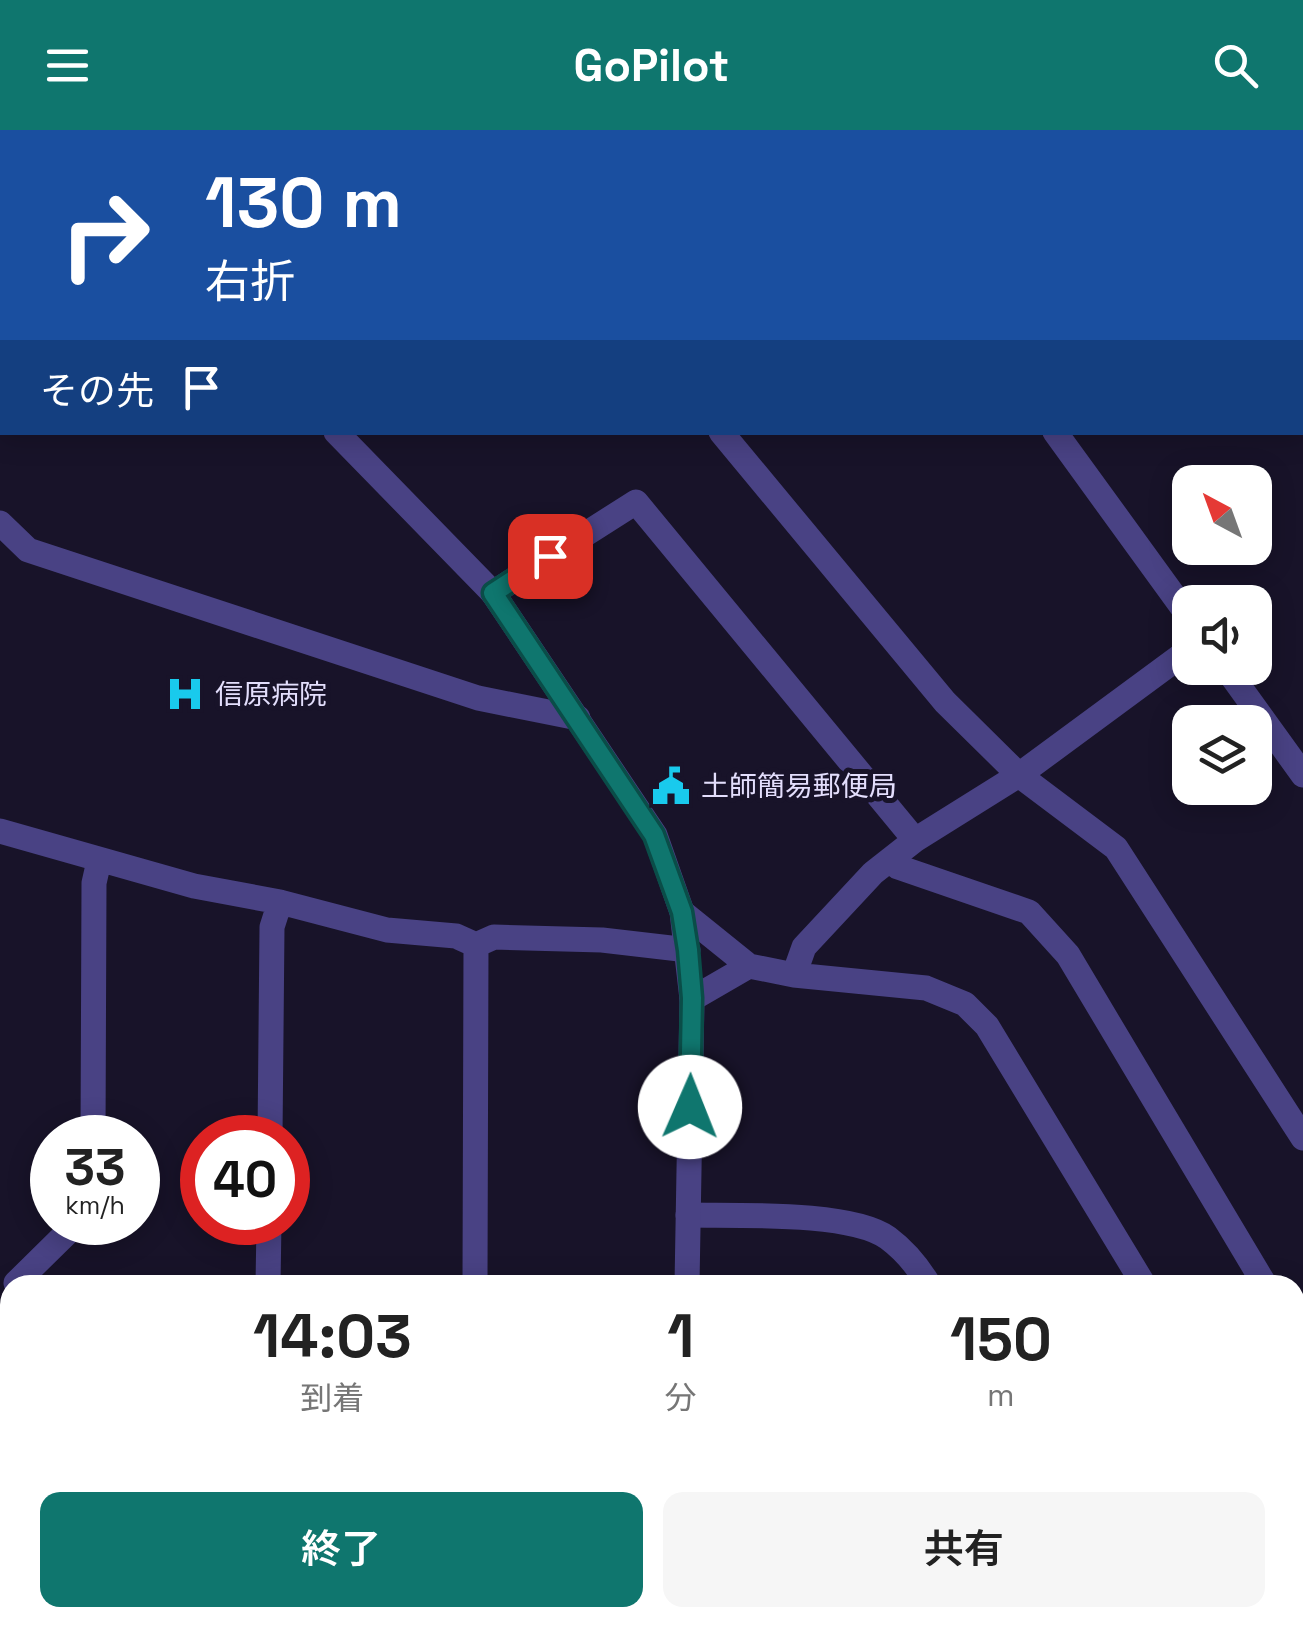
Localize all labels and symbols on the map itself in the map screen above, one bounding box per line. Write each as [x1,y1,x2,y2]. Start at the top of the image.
north arrow [1172,465,1272,565]
pin [508,514,593,599]
hospital icon: 信原病院 [164,673,206,715]
place label: 信原病院 [215,676,327,712]
public building icon: 土師簡易郵便局 [650,765,692,807]
place label: 土師簡易郵便局 [701,768,897,804]
position arrow [638,1055,742,1159]
speed limit sign: 40 [180,1115,310,1245]

